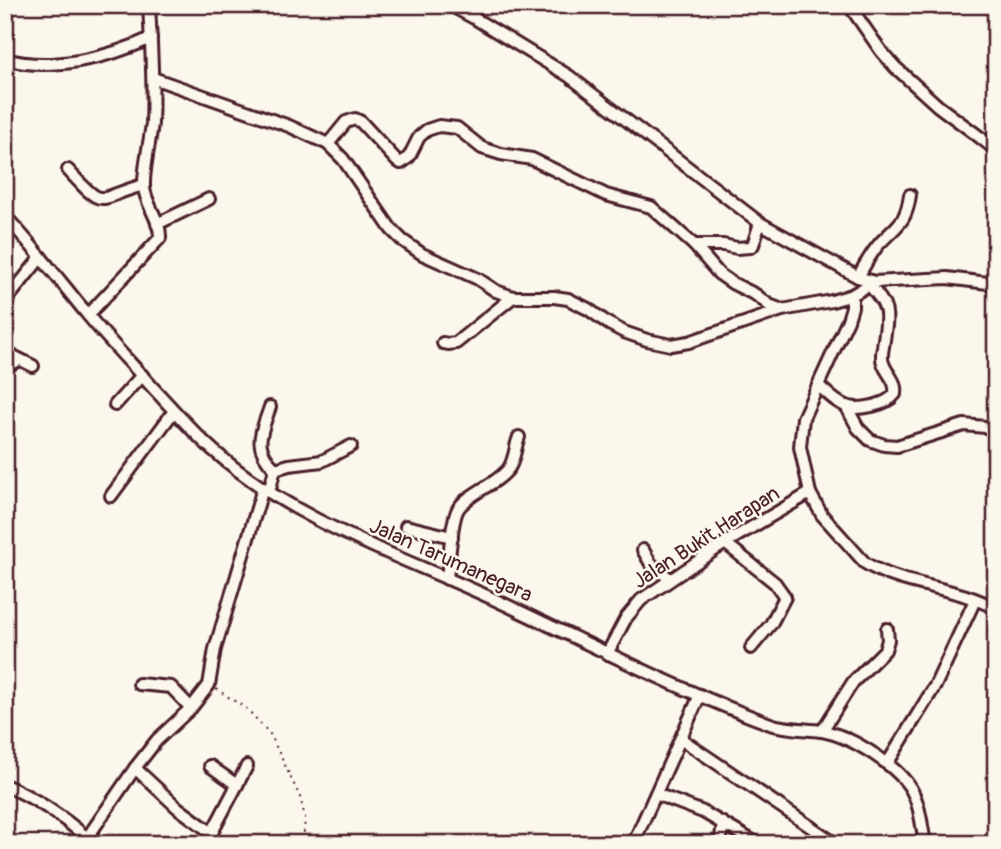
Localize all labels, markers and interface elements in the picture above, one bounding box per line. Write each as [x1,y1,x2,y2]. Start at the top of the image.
street label: Jalan Bukit Harapan [628,480,785,595]
street label: Jalan Tarumanegara [365,512,537,609]

